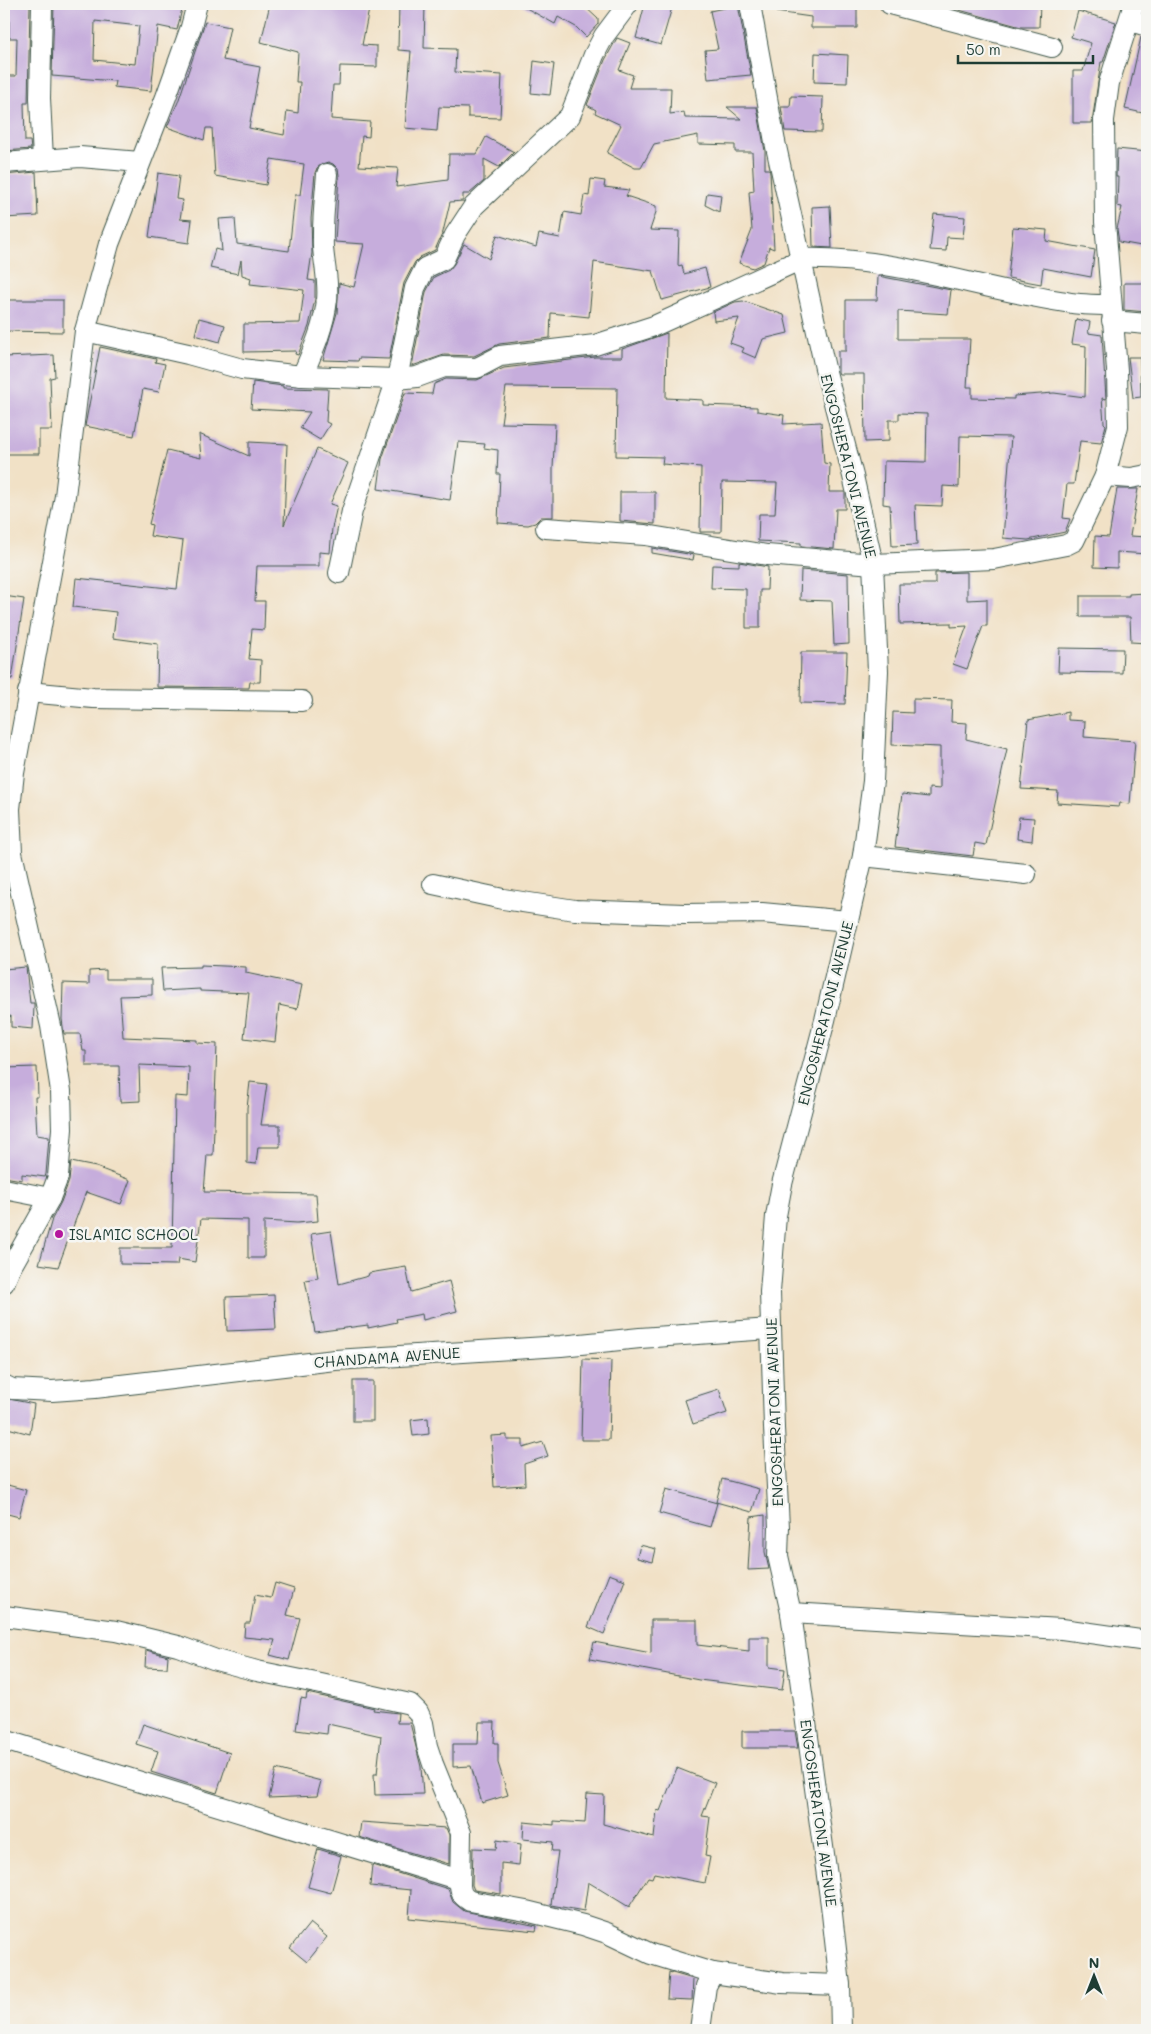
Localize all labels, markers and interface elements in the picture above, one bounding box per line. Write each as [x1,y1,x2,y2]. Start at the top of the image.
scale bar [958,32,1094,64]
text: 50 m [966,39,1001,59]
street label: ENGOSHERATONI AVENUE [816,372,882,561]
street label: ENGOSHERATONI AVENUE [792,918,858,1107]
place label: ISLAMIC SCHOOL [69,1224,198,1244]
marker: ISLAMIC SCHOOL [53,1228,65,1240]
street label: ENGOSHERATONI AVENUE [761,1317,787,1507]
street label: CHANDAMA AVENUE [313,1342,461,1372]
street label: ENGOSHERATONI AVENUE [796,1718,842,1908]
north arrow [1068,1952,1118,2002]
text: N [1089,1953,1099,1972]

